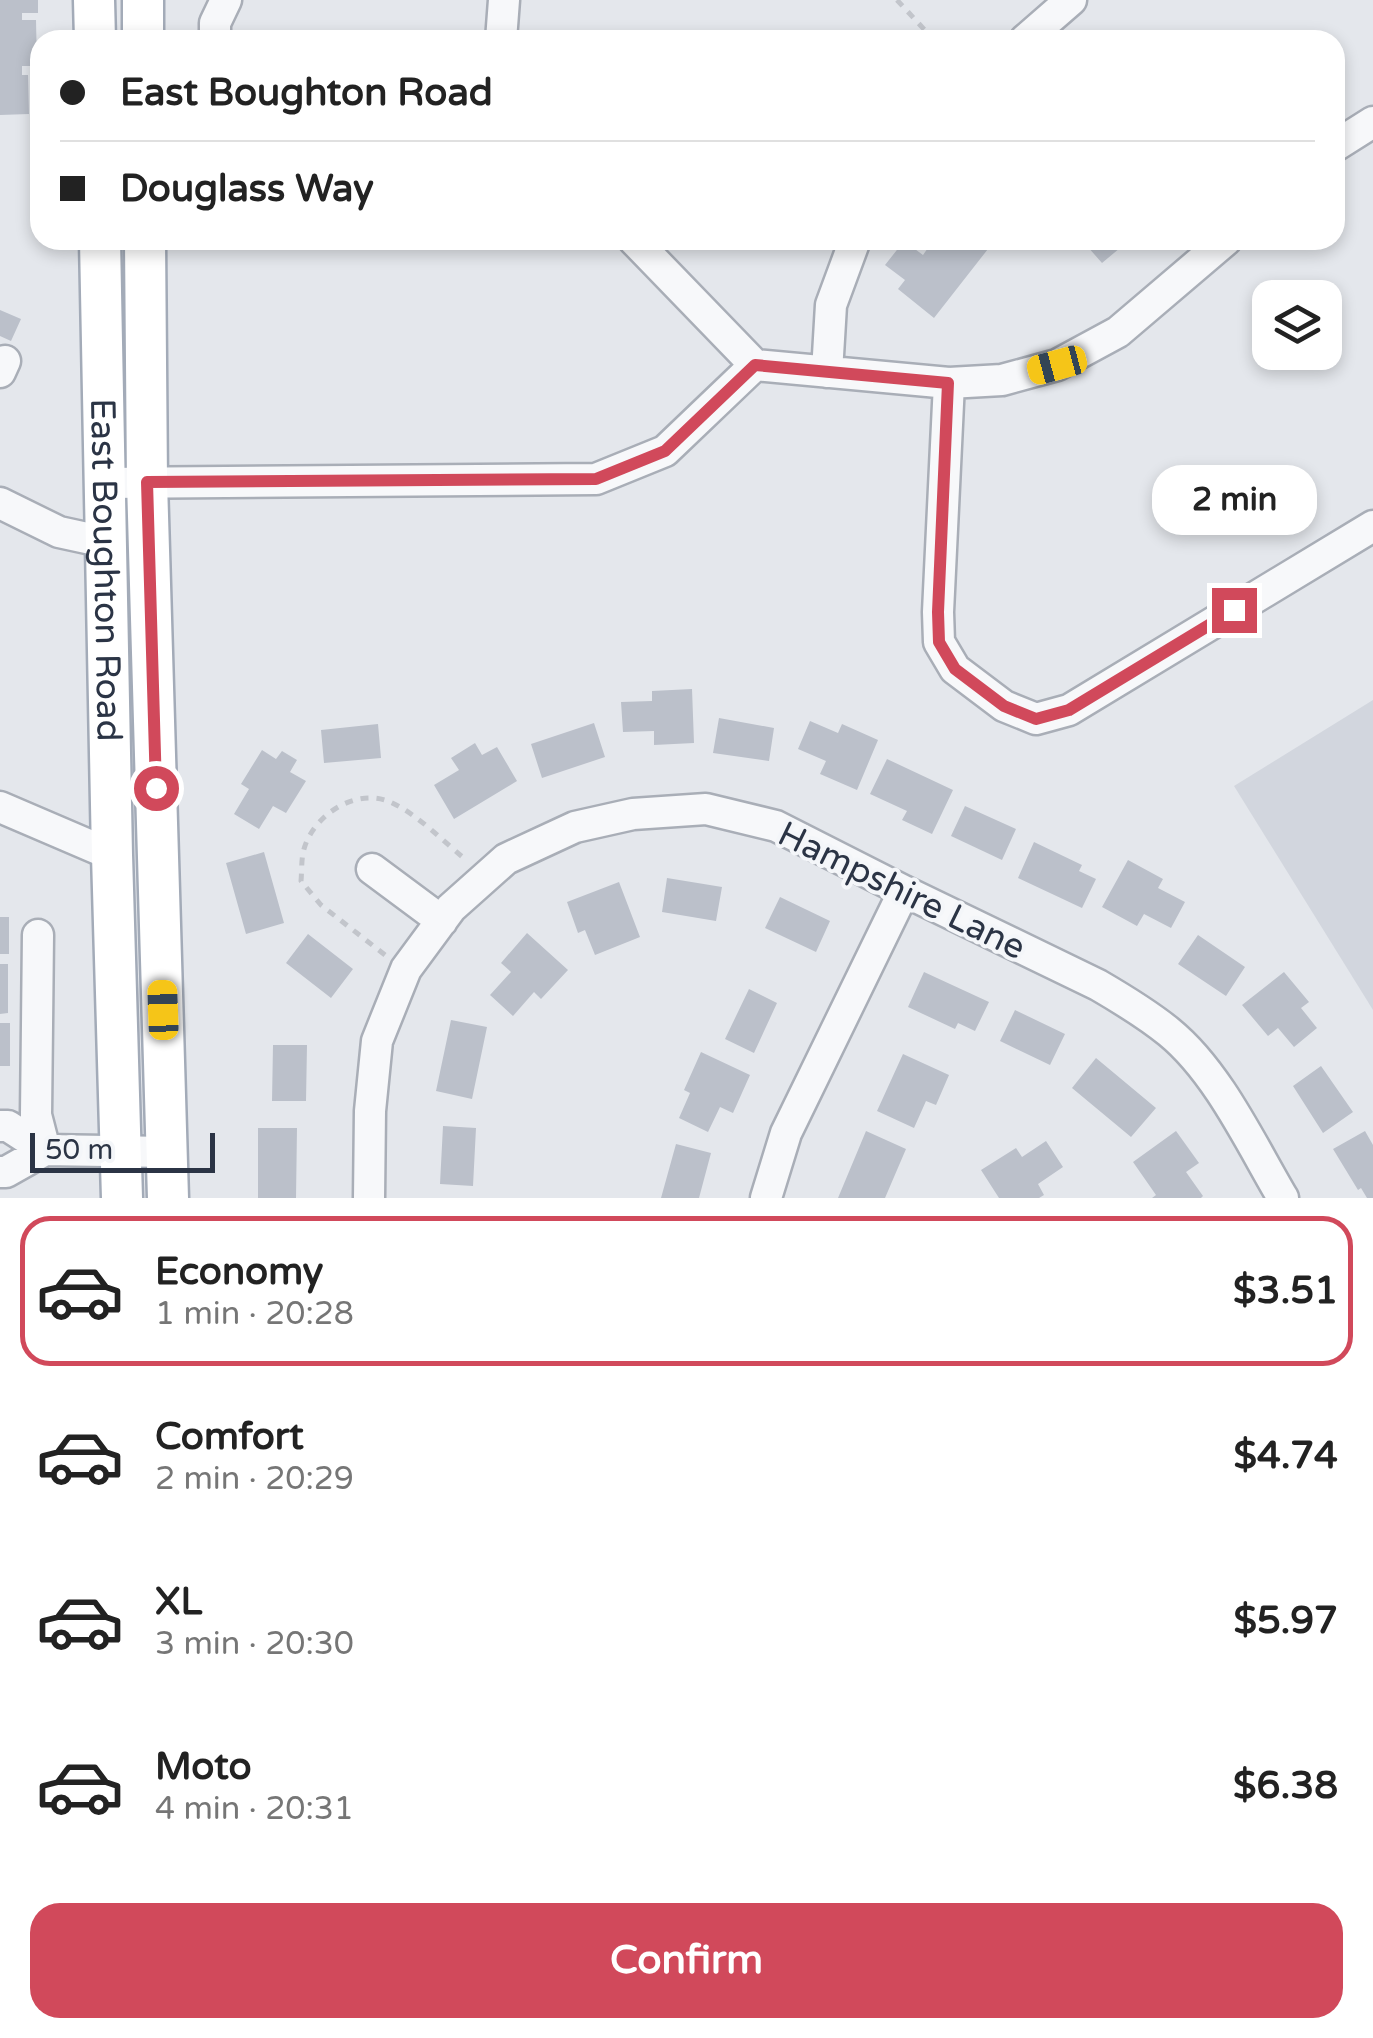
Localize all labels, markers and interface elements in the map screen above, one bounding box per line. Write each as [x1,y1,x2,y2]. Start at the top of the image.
text: East Boughton Road [120,70,493,116]
text: Douglass Way [120,166,374,212]
map controls [1252,280,1342,370]
button: layers [1252,280,1342,370]
car [1024,343,1090,387]
street label: East Boughton Road [81,398,130,742]
callout: 2 min [1152,465,1316,535]
text: 2 min [1192,481,1277,519]
route end [1212,588,1257,633]
route start [134,766,179,811]
street label: Hampshire Lane [771,813,1032,969]
car [147,979,179,1041]
scale bar [30,1128,215,1172]
text: 50 m [45,1133,113,1167]
icon: car [35,1246,125,1336]
text: Economy [155,1249,323,1295]
text: $3.51 [1233,1268,1338,1314]
text: 1 min · 20:28 [155,1295,354,1333]
icon: car [35,1411,125,1501]
text: Comfort [155,1414,304,1460]
text: $4.74 [1233,1433,1338,1479]
text: 2 min · 20:29 [155,1460,354,1498]
icon: car [35,1576,125,1666]
text: XL [155,1579,202,1625]
text: $5.97 [1233,1598,1338,1644]
text: 3 min · 20:30 [155,1625,354,1663]
icon: car [35,1741,125,1831]
text: Moto [155,1744,251,1790]
text: $6.38 [1233,1763,1338,1809]
text: 4 min · 20:31 [155,1790,354,1828]
button: Confirm [30,1903,1343,2018]

